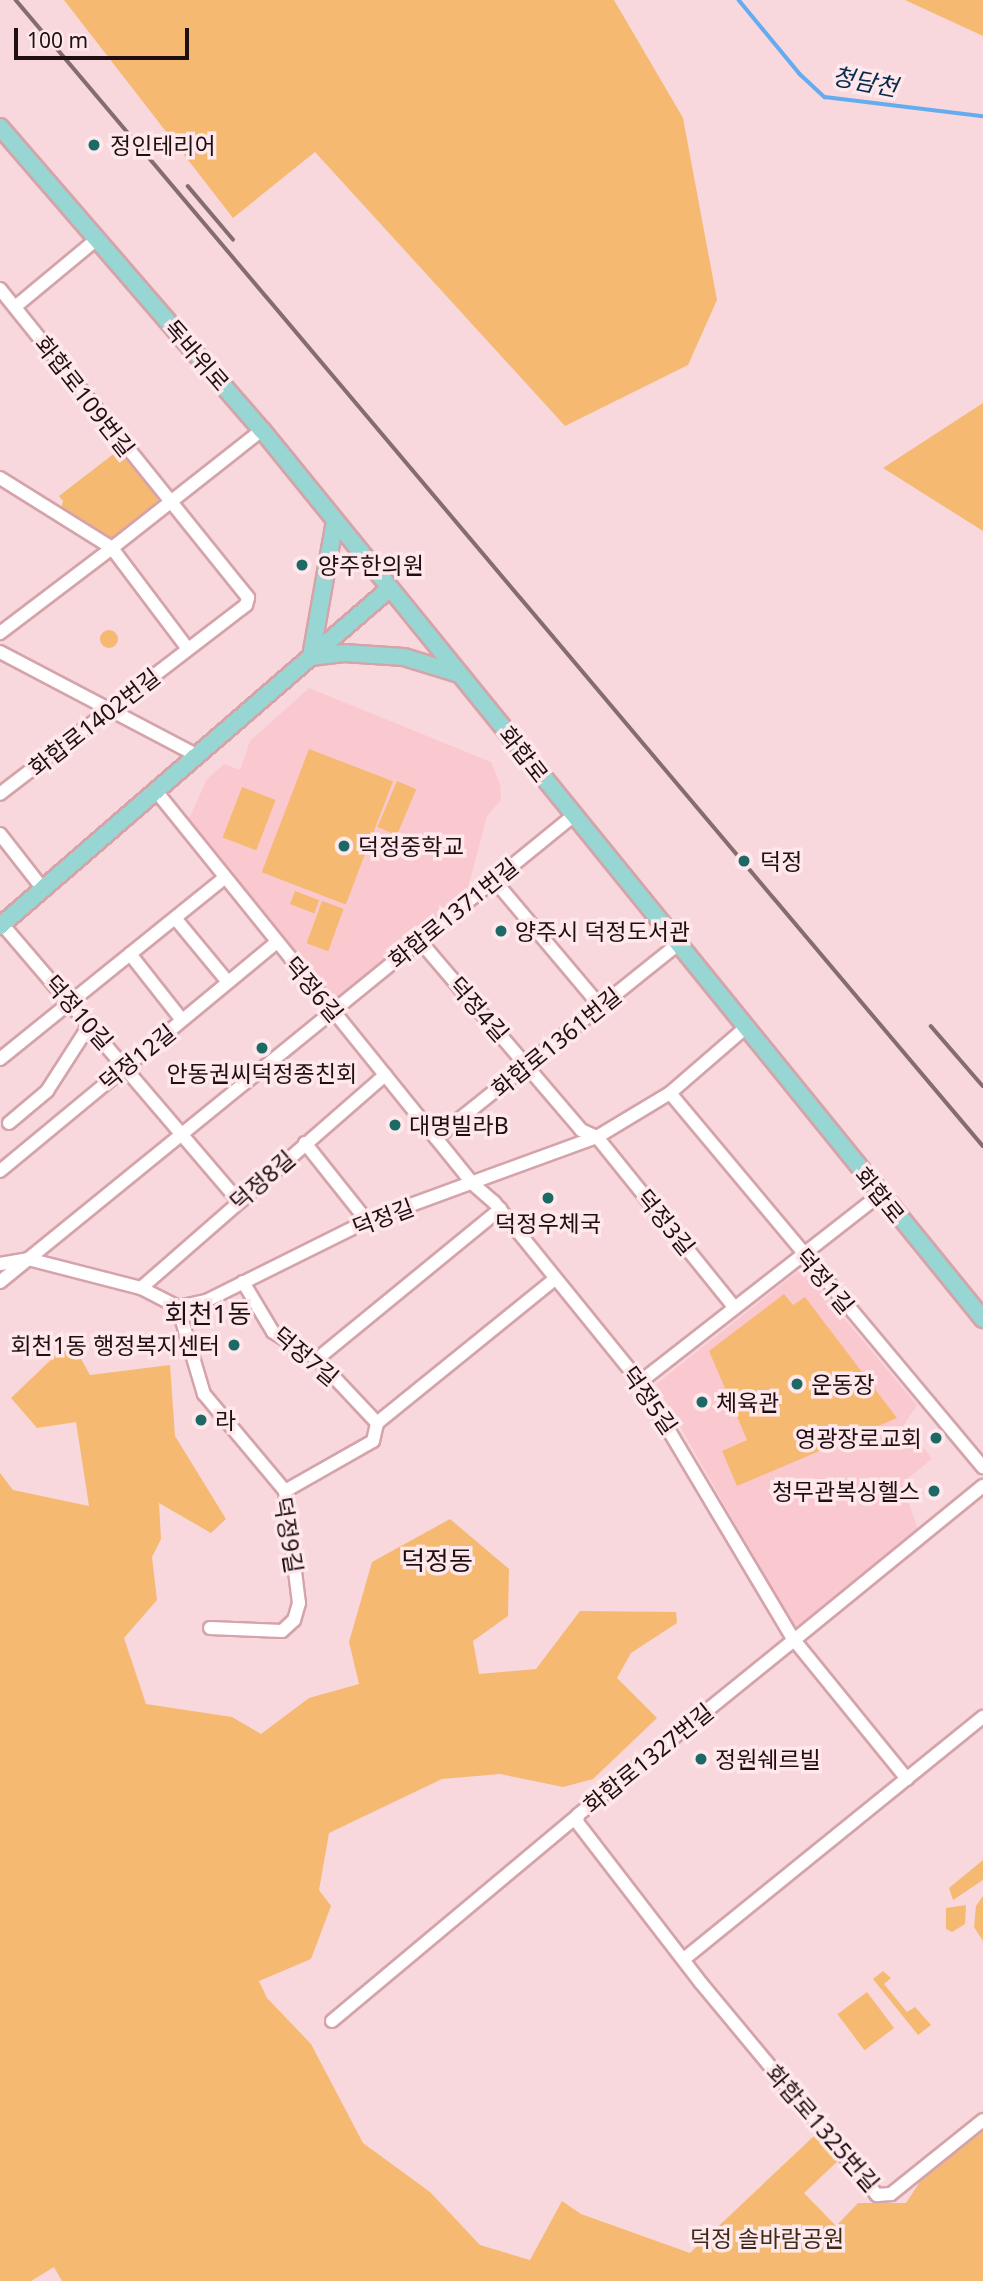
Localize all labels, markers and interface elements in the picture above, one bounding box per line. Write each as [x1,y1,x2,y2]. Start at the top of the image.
scale bar [18,14,192,58]
text: 100 m [27,26,88,54]
water label: 청담천 [830,61,900,101]
place label: 정인테리어 [110,131,216,159]
marker: 정인테리어 [84,135,104,155]
street label: 독바위로 [159,314,235,396]
street label: 화합로109번길 [29,330,141,462]
place label: 양주한의원 [318,551,424,579]
marker: 양주한의원 [292,555,312,575]
street label: 화합로1402번길 [23,662,165,782]
street label: 화합로 [494,720,554,788]
place label: 덕정중학교 [358,832,464,860]
marker: 덕정중학교 [336,838,352,854]
place label: 덕정 [760,847,802,875]
marker: 덕정 [734,851,754,871]
street label: 화합로1371번길 [383,852,523,974]
place label: 양주시 덕정도서관 [515,917,690,945]
marker: 양주시 덕정도서관 [493,923,509,939]
street label: 덕정6길 [279,951,349,1027]
street label: 덕정10길 [39,969,119,1055]
street label: 덕정4길 [443,971,515,1047]
street label: 화합로1361번길 [486,981,626,1103]
street label: 덕정12길 [93,1018,181,1096]
marker: 안동권씨덕정종친회 [254,1040,270,1056]
place label: 안동권씨덕정종친회 [167,1059,357,1087]
place label: 대명빌라B [409,1111,509,1139]
marker: 대명빌라B [387,1117,403,1133]
street label: 덕정8길 [224,1144,300,1216]
street label: 화합로 [849,1162,911,1228]
street label: 덕정3길 [631,1184,701,1260]
marker: 덕정우체국 [540,1190,556,1206]
street label: 덕정길 [348,1193,418,1241]
place label: 덕정우체국 [495,1209,601,1237]
street label: 덕정1길 [790,1243,860,1319]
district label: 회천1동 [165,1298,251,1330]
street label: 덕정7길 [268,1321,344,1391]
place label: 회천1동 행정복지센터 [10,1331,220,1359]
marker: 회천1동 행정복지센터 [226,1337,242,1353]
street label: 덕정5길 [617,1361,683,1439]
place label: 운동장 [811,1370,874,1398]
marker: 운동장 [789,1376,805,1392]
place label: 체육관 [716,1388,779,1416]
marker: 체육관 [694,1394,710,1410]
place label: 라 [215,1406,236,1434]
marker: 라 [193,1412,209,1428]
place label: 영광장로교회 [795,1424,922,1452]
marker: 영광장로교회 [928,1430,944,1446]
place label: 청무관복싱헬스 [772,1477,920,1505]
marker: 청무관복싱헬스 [926,1483,942,1499]
street label: 덕정9길 [269,1495,309,1575]
district label: 덕정동 [401,1545,473,1577]
street label: 화합로1327번길 [578,1697,718,1819]
place label: 정원쉐르빌 [715,1745,821,1773]
marker: 정원쉐르빌 [693,1751,709,1767]
street label: 화합로1325번길 [761,2059,885,2197]
park label: 덕정 솔바람공원 [690,2224,844,2252]

